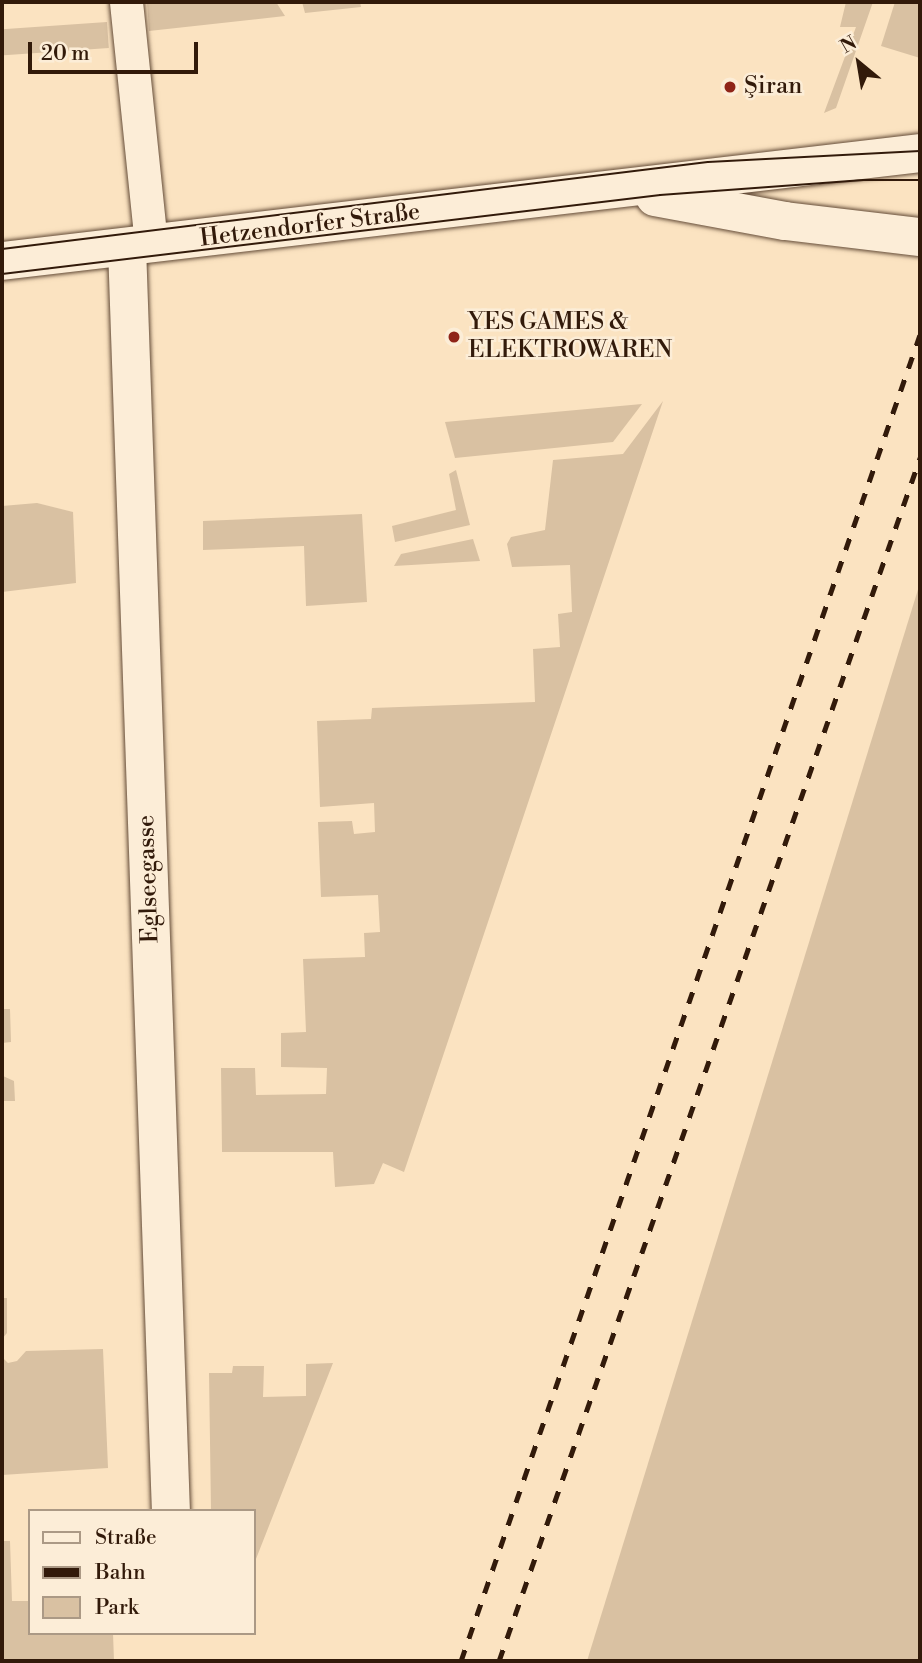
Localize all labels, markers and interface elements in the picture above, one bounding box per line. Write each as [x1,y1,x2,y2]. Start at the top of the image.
scale bar [32,28,201,72]
north arrow [824,28,894,98]
text: N [836,31,861,59]
text: 20 m [41,41,90,67]
place label: Şiran [744,73,802,101]
marker: Şiran [722,79,738,95]
street label: Hetzendorfer Straße [198,198,422,254]
place label: YES GAMES & ELEKTROWAREN [468,309,672,365]
marker: YES GAMES & ELEKTROWAREN [446,329,462,345]
street label: Eglseegasse [132,814,166,944]
legend [28,1509,256,1635]
text: Straße [95,1525,157,1551]
text: Bahn [95,1560,145,1586]
text: Park [95,1595,139,1621]

